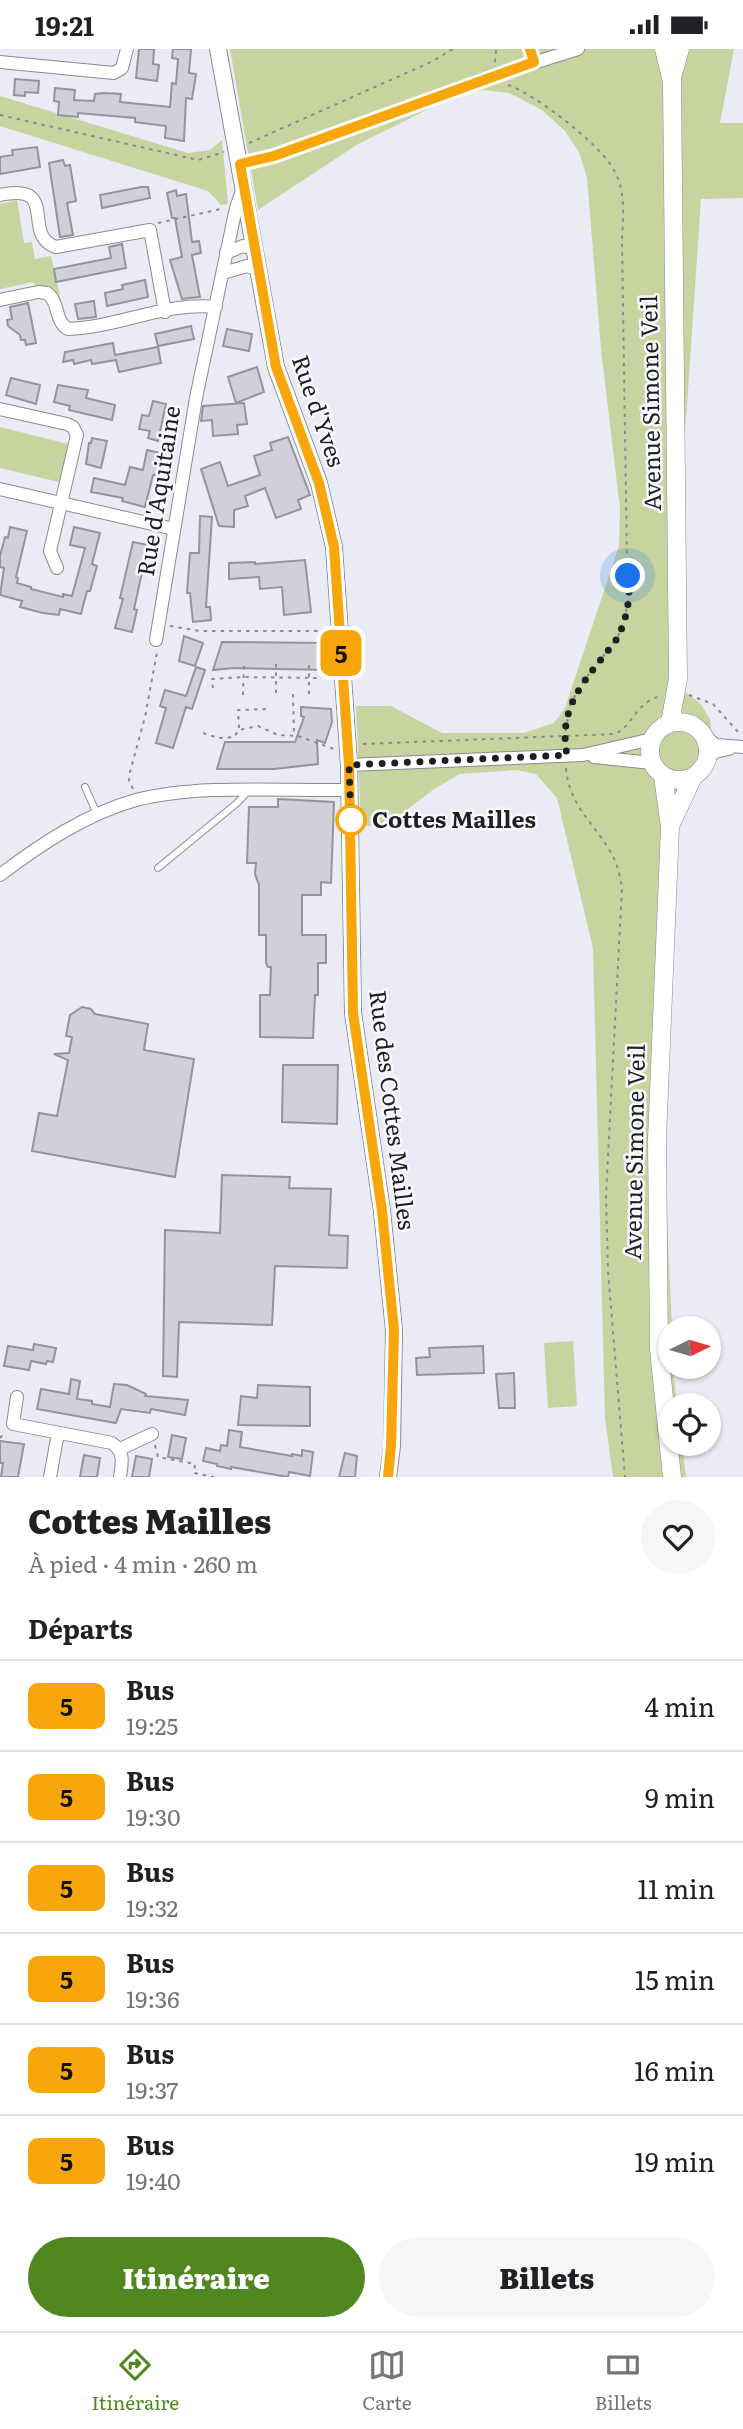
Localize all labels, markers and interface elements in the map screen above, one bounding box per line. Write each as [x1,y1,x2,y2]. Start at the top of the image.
text: 19:21 [35,5,94,44]
street label: Avenue Simone Veil [630,295,668,511]
street label: Rue d'Yves [285,350,355,471]
street label: Rue d'Aquitaine [127,403,187,578]
your location [610,558,645,593]
line badge: 5 [318,630,364,676]
text: 5 [334,635,348,670]
place label: Cottes Mailles [372,801,536,835]
marker: Cottes Mailles [336,805,366,835]
street label: Rue des Cottes Mailles [362,988,426,1232]
street label: Avenue Simone Veil [614,1043,652,1260]
north arrow [658,1316,721,1379]
map controls [658,1316,721,1456]
button: locate [658,1393,721,1456]
text: Cottes Mailles [28,1495,271,1544]
button: heart [641,1500,715,1574]
text: À pied · 4 min · 260 m [28,1546,258,1580]
text: Départs [28,1608,133,1647]
text: Bus [126,1669,174,1708]
text: 4 min [644,1686,715,1725]
text: 5 [60,1688,73,1723]
text: 19:25 [126,1708,178,1742]
text: Bus [126,1760,174,1799]
text: 9 min [645,1777,715,1816]
text: 5 [60,1779,73,1814]
text: 19:30 [126,1799,181,1833]
text: Bus [126,1851,174,1890]
text: 11 min [638,1868,715,1907]
text: 5 [60,1870,73,1905]
text: 19:32 [126,1890,178,1924]
text: Bus [126,1942,174,1981]
text: 15 min [635,1959,715,1998]
text: 5 [60,1961,73,1996]
text: 19:36 [126,1981,180,2015]
text: Bus [126,2033,174,2072]
text: 16 min [634,2050,715,2089]
text: 5 [60,2052,73,2087]
text: 19:37 [126,2072,178,2106]
text: Bus [126,2124,174,2163]
text: 19 min [635,2141,715,2180]
text: 5 [60,2143,73,2178]
text: 19:40 [126,2163,181,2197]
button: Itinéraire [28,2237,365,2317]
button: Billets [379,2237,715,2317]
tab: Itinéraire [91,2346,179,2416]
tab: Carte [362,2346,412,2416]
tab: Billets [595,2346,652,2416]

